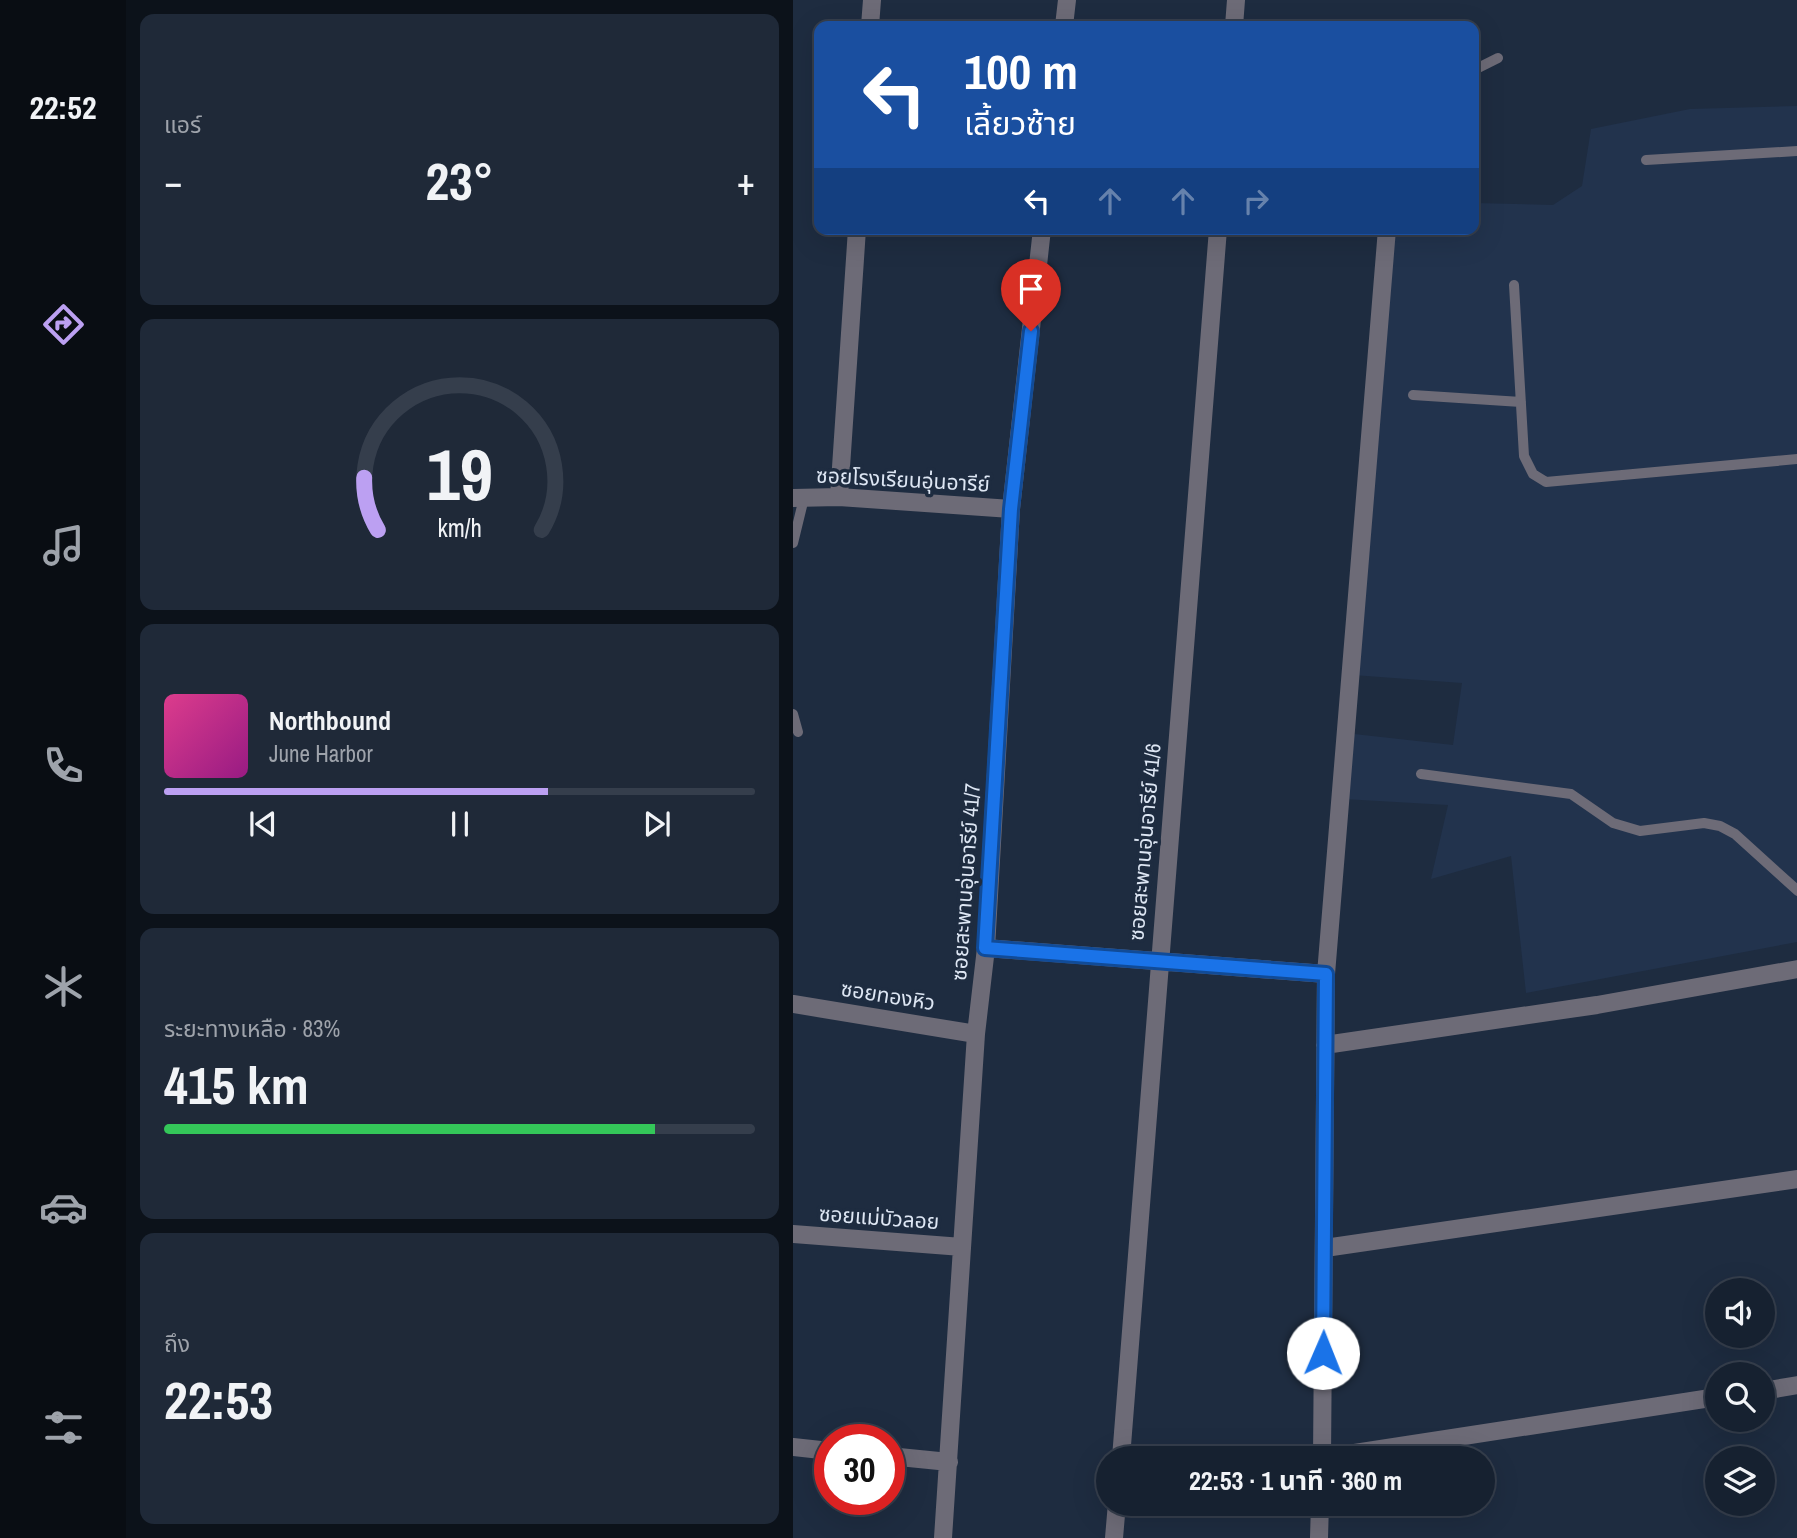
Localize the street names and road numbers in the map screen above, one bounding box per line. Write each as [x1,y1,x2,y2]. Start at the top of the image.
street label: ซอยโรงเรียนอุ่นอารีย์ [815,460,991,499]
street label: ซอยสะพานอุ่นอารีย์ 41/6 [1121,742,1168,942]
street label: ซอยสะพานอุ่นอารีย์ 41/7 [944,782,987,982]
street label: ซอยทองหิว [839,974,937,1017]
street label: ซอยแม่บัวลอย [818,1199,940,1236]

